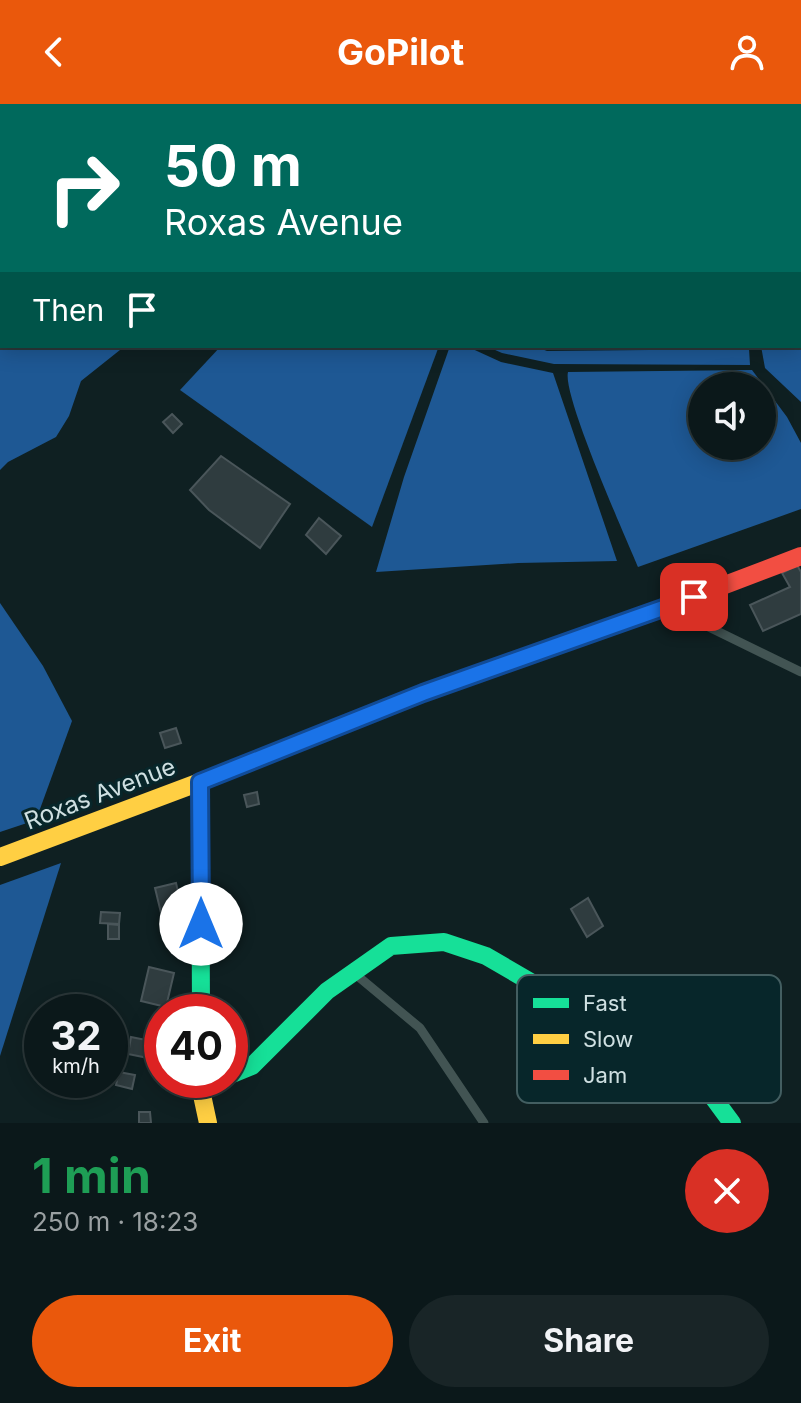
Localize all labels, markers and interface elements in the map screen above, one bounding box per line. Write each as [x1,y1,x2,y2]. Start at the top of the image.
icon: back [32,30,76,74]
text: GoPilot [337,30,464,74]
icon: person [725,30,769,74]
text: 50 m [164,132,302,200]
icon: right [32,136,136,240]
text: Roxas Avenue [164,200,403,244]
icon: arrive [120,288,164,332]
text: Then [32,292,104,328]
map controls [688,372,776,460]
button: sound [688,372,776,460]
pin [660,563,728,631]
icon: arrive [672,575,716,619]
street label: Roxas Avenue [20,751,179,836]
position arrow [159,882,243,966]
legend [517,975,781,1103]
text: Fast [583,990,627,1016]
speed limit sign: 40 [144,994,248,1098]
text: 32 [50,1011,102,1060]
text: Slow [583,1026,633,1052]
text: km/h [52,1054,100,1078]
text: Jam [583,1062,627,1088]
text: 1 min [32,1146,151,1205]
button: close [685,1149,769,1233]
text: 250 m · 18:23 [32,1206,198,1237]
button: Exit [32,1295,393,1387]
button: Share [409,1295,769,1387]

